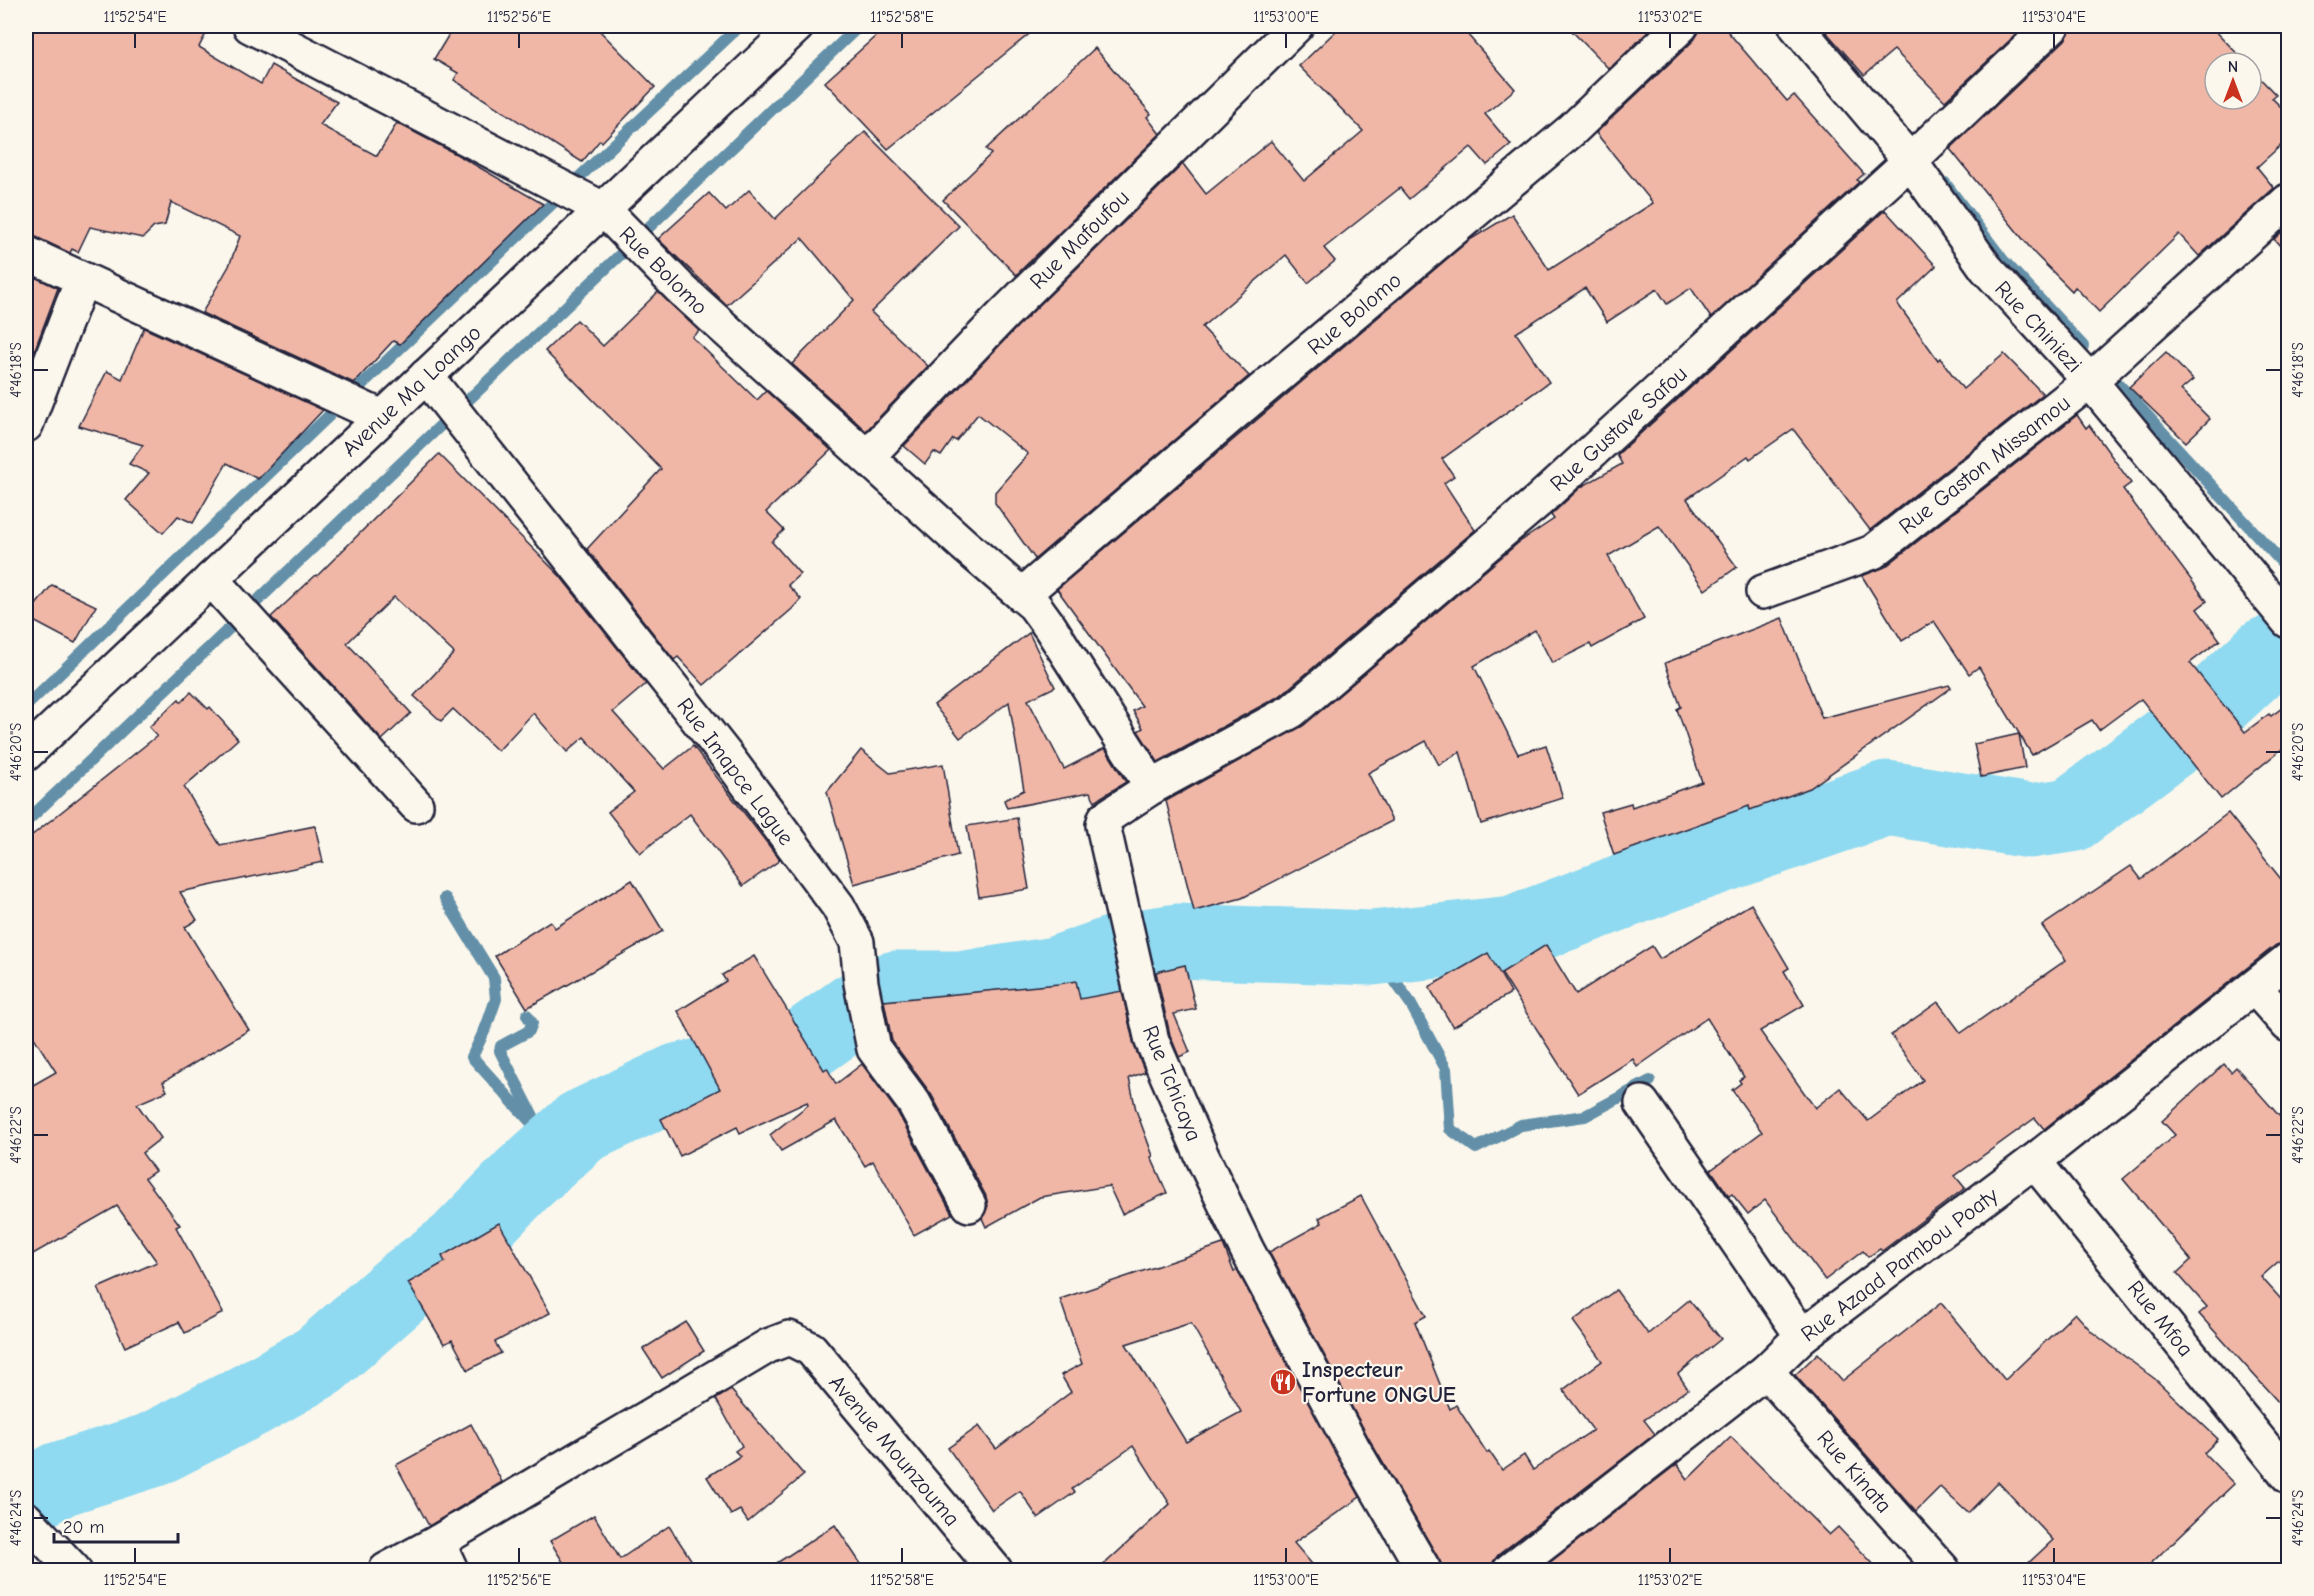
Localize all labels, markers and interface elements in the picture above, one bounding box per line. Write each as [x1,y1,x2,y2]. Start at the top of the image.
text: 11°52'54"E [103,8,167,26]
text: 11°52'56"E [487,8,551,26]
text: 11°52'58"E [870,8,934,26]
text: 11°53'00"E [1253,8,1319,26]
text: 11°53'02"E [1638,8,1702,26]
text: 11°53'04"E [2022,8,2086,26]
north arrow [2203,51,2263,111]
text: N [2228,58,2238,76]
street label: Rue Mafoufou [1025,185,1135,295]
street label: Rue Bolomo [614,221,713,320]
street label: Rue Bolomo [1303,267,1407,360]
street label: Rue Chiniezi [1989,275,2087,378]
street label: Avenue Ma Loango [337,320,487,462]
text: 4°46'18"S [7,342,25,398]
text: 4°46'18"S [2289,342,2307,398]
street label: Rue Gustave Safou [1545,360,1692,497]
street label: Rue Gaston Missamou [1894,390,2075,540]
street label: Rue Imapce Lague [671,693,799,850]
text: 4°46'20"S [7,723,25,781]
text: 4°46'20"S [2289,723,2307,781]
street label: Rue Tchicaya [1137,1022,1207,1145]
text: 4°46'22"S [7,1106,25,1164]
text: 4°46'22"S [2289,1106,2307,1164]
street label: Rue Azaad Pambou Poaty [1796,1182,2003,1347]
street label: Rue Mfoa [2122,1276,2199,1362]
place label: Inspecteur Fortune ONGUE [1302,1357,1456,1408]
restaurant icon: Inspecteur Fortune ONGUE [1268,1367,1298,1397]
street label: Avenue Mounzouma [823,1370,965,1532]
street label: Rue Kinata [1811,1425,1897,1518]
text: 4°46'24"S [7,1490,25,1546]
text: 4°46'24"S [2289,1490,2307,1546]
scale bar [54,1506,178,1544]
text: 20 m [63,1517,104,1538]
text: 11°52'54"E [103,1571,167,1589]
text: 11°52'56"E [487,1571,551,1589]
text: 11°52'58"E [870,1571,934,1589]
text: 11°53'00"E [1253,1571,1319,1589]
text: 11°53'02"E [1638,1571,1702,1589]
text: 11°53'04"E [2022,1571,2086,1589]

